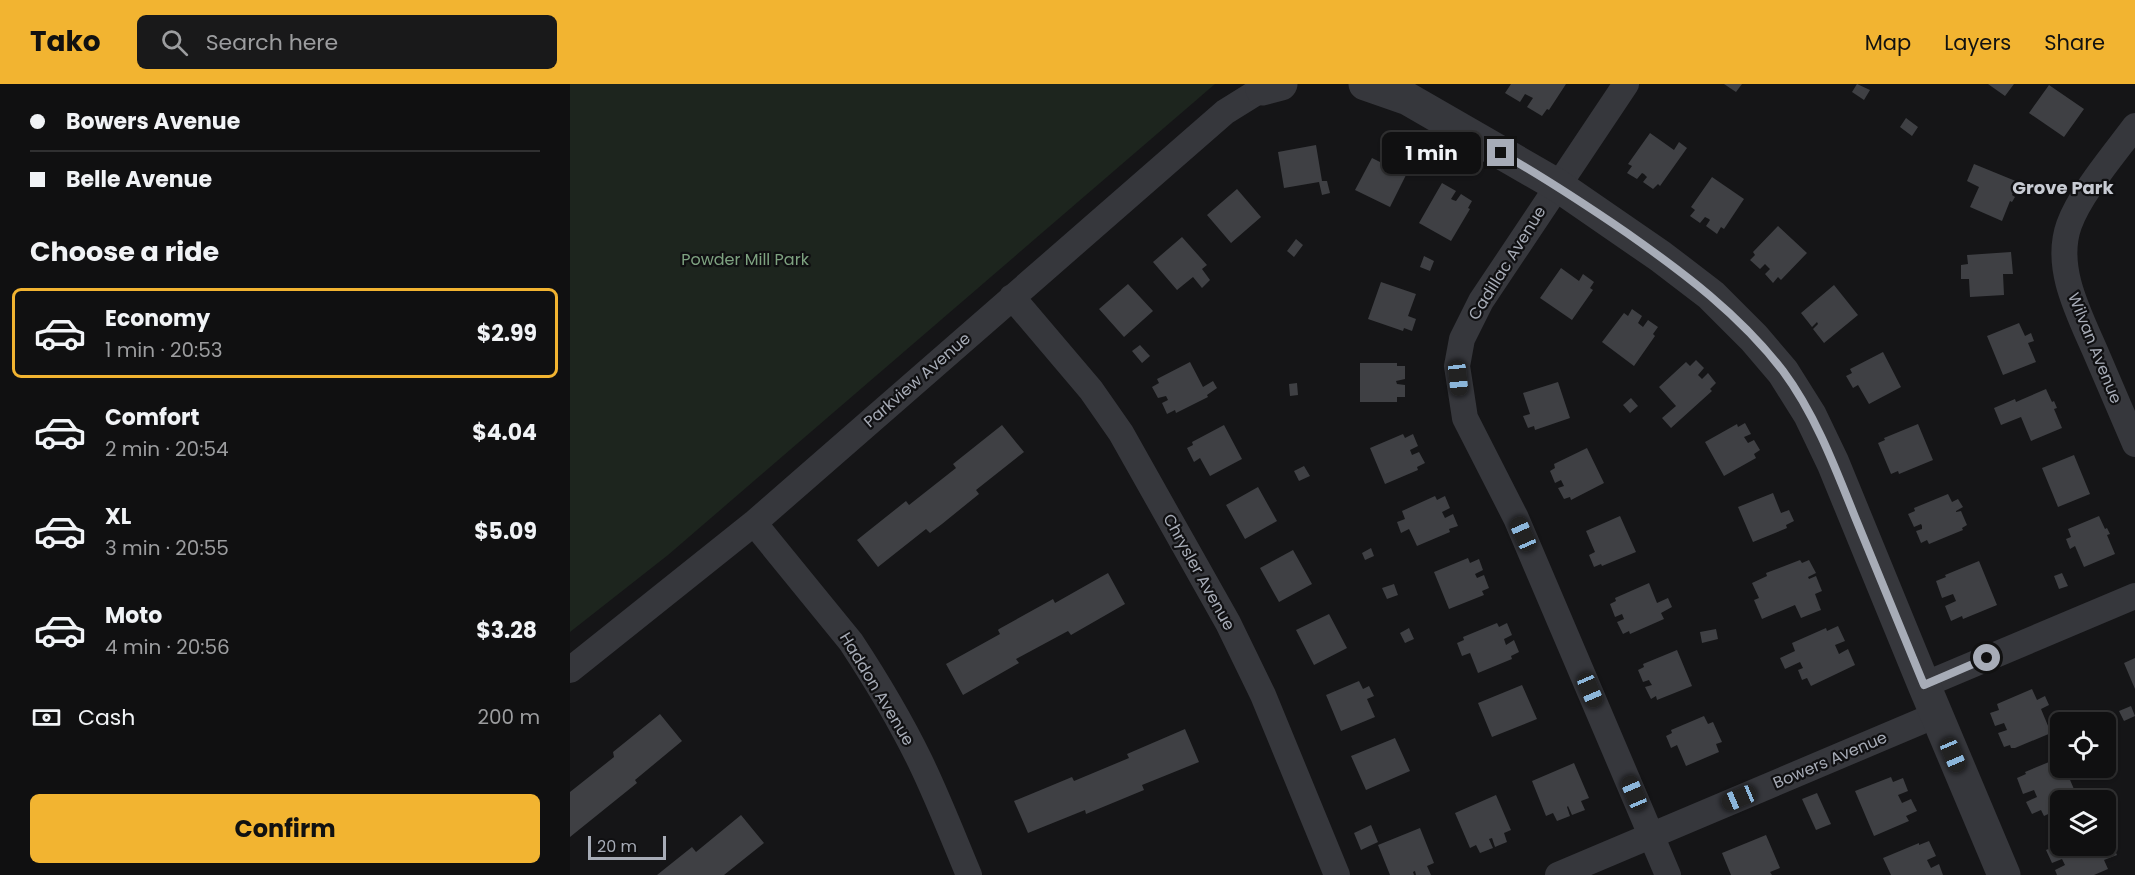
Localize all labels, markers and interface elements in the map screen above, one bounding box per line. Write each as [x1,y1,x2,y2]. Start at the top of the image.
search box [137,15,557,69]
text: Tako [30,22,101,61]
icon: search [158,26,191,59]
text: Search here [206,27,338,58]
text: Map [1865,28,1911,57]
text: Layers [1944,28,2011,57]
text: Share [2044,28,2105,57]
text: Bowers Avenue [66,106,240,137]
callout: 1 min [1381,132,1480,174]
text: 1 min [1405,139,1458,167]
route end [1487,139,1514,166]
text: Belle Avenue [66,164,212,195]
district label: Grove Park [2012,175,2115,200]
street label: Cadillac Avenue [1463,201,1551,325]
text: Choose a ride [30,233,219,270]
park label: Powder Mill Park [681,248,810,271]
street label: Wilvan Avenue [2062,289,2128,407]
text: Economy [105,303,210,334]
icon: car [33,306,87,360]
text: $2.99 [477,318,537,349]
street label: Parkview Avenue [859,327,975,433]
text: 1 min · 20:53 [105,336,223,364]
car [1447,359,1469,397]
text: Comfort [105,402,199,433]
icon: car [33,405,87,459]
text: $4.04 [472,417,537,448]
text: 2 min · 20:54 [105,435,229,463]
text: XL [105,501,131,532]
icon: car [33,504,87,558]
street label: Chrysler Avenue [1157,510,1241,635]
car [1507,514,1539,554]
text: $5.09 [474,516,537,547]
text: 3 min · 20:55 [105,534,229,562]
text: Moto [105,600,162,631]
icon: car [33,603,87,657]
text: $3.28 [476,615,537,646]
street label: Haddon Avenue [834,628,920,750]
text: 4 min · 20:56 [105,633,230,661]
route start [1973,644,2000,671]
car [1575,670,1605,710]
icon: cash [30,701,63,734]
text: Cash [78,702,135,733]
text: 200 m [477,703,540,731]
map controls [2050,712,2116,856]
button: locate [2050,712,2116,778]
street label: Bowers Avenue [1769,726,1891,794]
car [1938,735,1968,775]
car [1619,773,1649,813]
car [1719,783,1759,813]
button: layers [2050,790,2116,856]
button: Confirm [30,794,540,863]
scale bar [588,833,666,860]
text: 20 m [597,835,637,858]

